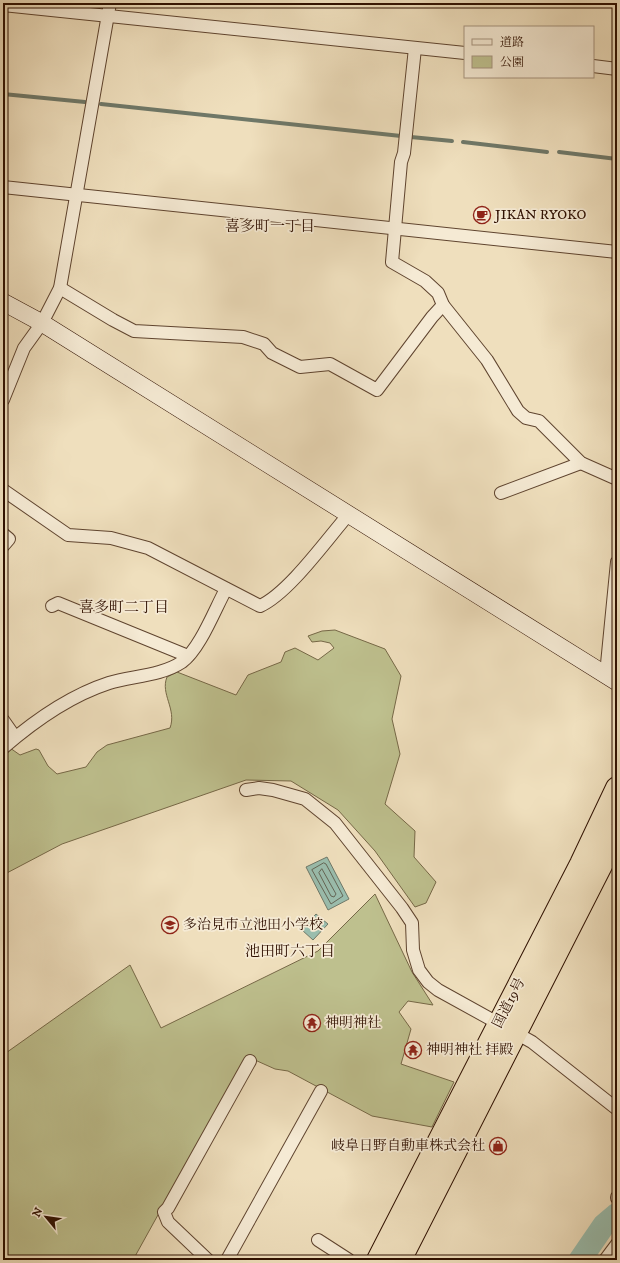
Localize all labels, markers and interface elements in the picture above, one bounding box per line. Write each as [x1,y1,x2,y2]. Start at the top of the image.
legend [464,26,594,78]
text: 道路 [500,35,524,50]
text: 公園 [500,55,524,70]
cafe icon: JIKAN RYOKO [472,205,492,225]
place label: JIKAN RYOKO [493,206,587,224]
district label: 喜多町一丁目 [225,217,315,236]
district label: 喜多町二丁目 [79,598,169,617]
school or university icon: 多治見市立池田小学校 [160,915,180,935]
place label: 多治見市立池田小学校 [183,916,323,934]
district label: 池田町六丁目 [245,942,335,961]
street label: 国道19号 [489,975,529,1031]
temple icon: 神明神社 [302,1013,322,1033]
place label: 神明神社 [325,1014,381,1032]
temple icon: 神明神社 拝殿 [403,1040,423,1060]
place label: 神明神社 拝殿 [426,1041,513,1059]
shop icon: 岐阜日野自動車株式会社 [488,1136,508,1156]
place label: 岐阜日野自動車株式会社 [331,1137,485,1155]
north arrow [26,1197,66,1237]
text: N [30,1205,46,1220]

